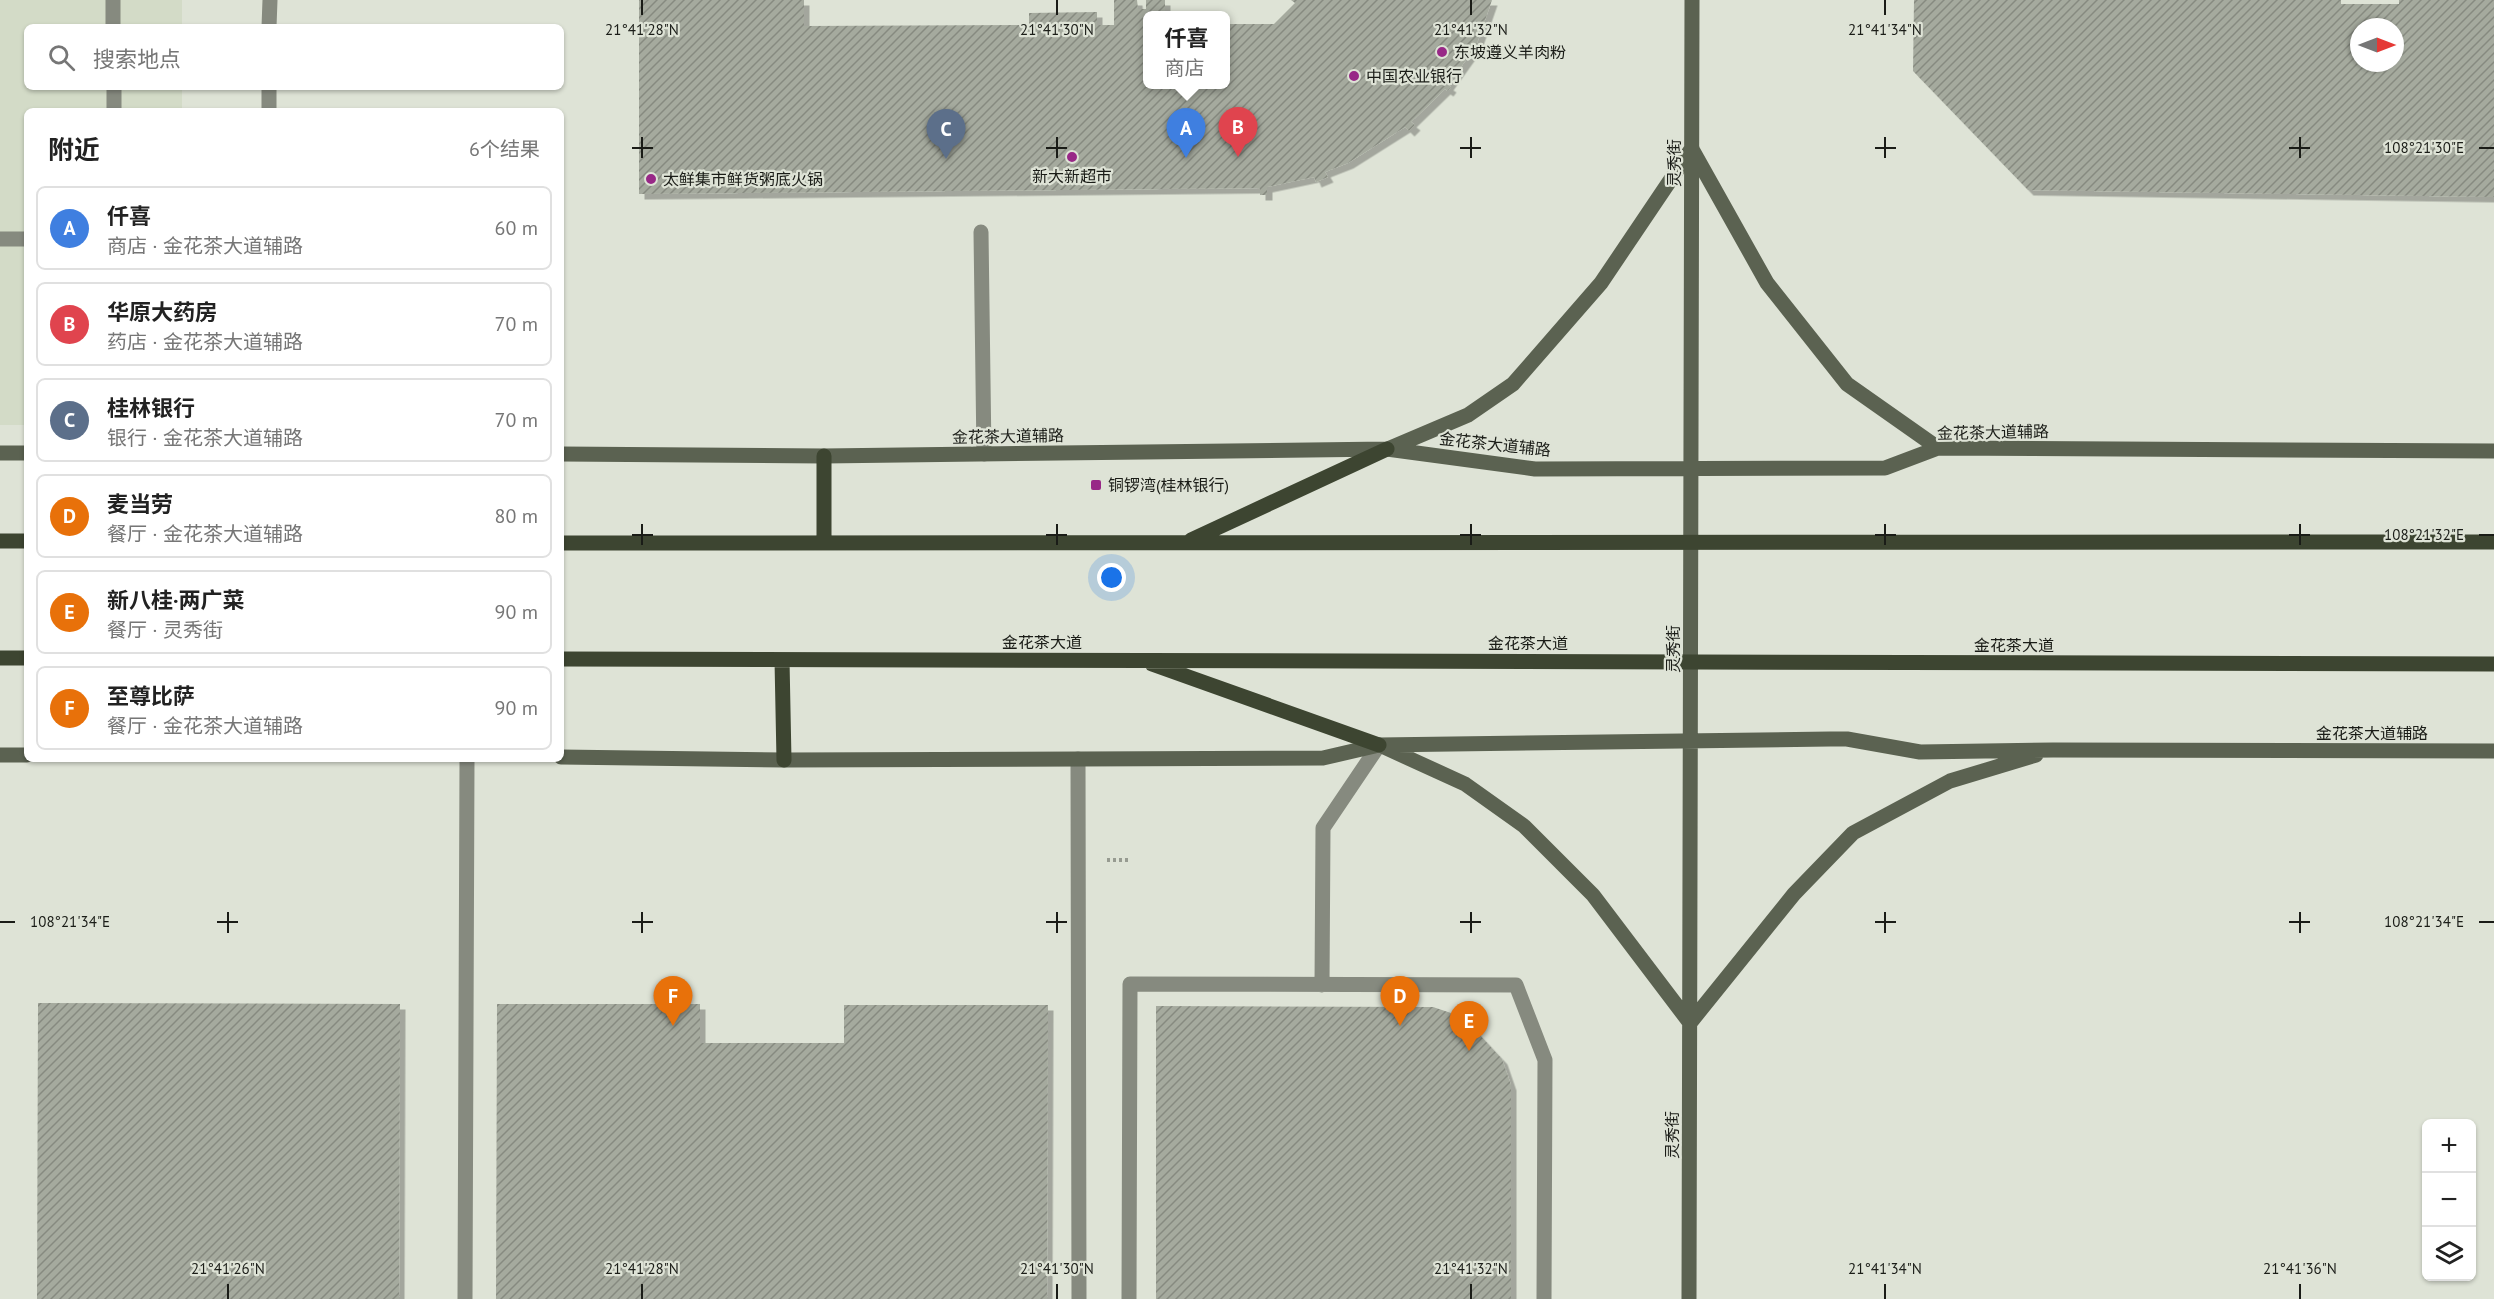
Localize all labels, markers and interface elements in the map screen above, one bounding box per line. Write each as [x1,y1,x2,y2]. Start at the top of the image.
popup [1143,11,1230,89]
north arrow [2350,18,2404,72]
text: 21°41'28"N [605,20,679,39]
text: 21°41'30"N [1020,20,1094,39]
text: 21°41'32"N [1434,20,1508,39]
text: 21°41'34"N [1848,20,1922,39]
search box [24,24,564,90]
text: 仟喜 [1164,24,1209,52]
icon: search [45,41,78,74]
place label: 东坡遵义羊肉粉 [1454,42,1566,62]
text: 搜索地点 [93,45,181,73]
marker: 东坡遵义羊肉粉 [1435,45,1449,59]
text: 商店 [1164,55,1204,81]
place label: 中国农业银行 [1366,66,1462,86]
marker: 中国农业银行 [1347,69,1361,83]
pin: A [1166,108,1206,158]
pin: B [1218,108,1258,157]
pin: C [926,110,966,159]
text: 附近 [48,133,100,166]
text: 6个结果 [469,136,540,162]
text: 108°21'30"E [2384,138,2464,157]
street label: 灵秀街 [1664,139,1684,187]
marker: 新大新超市 [1065,150,1079,164]
place label: 新大新超市 [1032,166,1112,186]
place label: 太鲜集市鲜货粥底火锅 [663,169,823,189]
marker: 太鲜集市鲜货粥底火锅 [644,172,658,186]
text: 仟喜 [107,202,151,230]
text: A [63,215,76,241]
text: 60 m [495,215,538,241]
text: 商店 · 金花茶大道辅路 [107,233,303,259]
text: 华原大药房 [107,298,217,326]
text: B [64,311,75,337]
text: 70 m [495,311,538,337]
text: 药店 · 金花茶大道辅路 [107,329,303,355]
text: 桂林银行 [107,394,195,422]
text: C [64,407,75,433]
text: 70 m [495,407,538,433]
street label: 金花茶大道辅路 [1937,421,2049,443]
text: 银行 · 金花茶大道辅路 [107,425,303,451]
street label: 金花茶大道辅路 [952,425,1064,447]
street label: 金花茶大道辅路 [1438,428,1552,460]
place label: 铜锣湾(桂林银行) [1108,475,1229,495]
marker: 铜锣湾(桂林银行) [1089,478,1103,492]
text: 麦当劳 [107,490,173,518]
text: D [63,503,76,529]
text: 80 m [495,503,538,529]
text: 餐厅 · 金花茶大道辅路 [107,521,303,547]
text: 108°21'32"E [2384,525,2464,544]
your location [1097,563,1126,592]
text: 新八桂·两广菜 [107,586,245,614]
text: E [64,599,75,625]
text: 90 m [495,599,538,625]
text: 餐厅 · 灵秀街 [107,617,223,643]
street label: 灵秀街 [1663,625,1683,673]
street label: 金花茶大道 [1002,632,1082,652]
street label: 金花茶大道 [1488,633,1568,653]
street label: 金花茶大道 [1974,635,2054,655]
text: 至尊比萨 [107,682,195,710]
text: F [64,695,75,721]
text: 90 m [495,695,538,721]
text: 餐厅 · 金花茶大道辅路 [107,713,303,739]
street label: 金花茶大道辅路 [2316,723,2428,743]
text: 108°21'34"E [30,912,110,931]
text: 108°21'34"E [2384,912,2464,931]
pin: F [654,976,692,1026]
pin: D [1380,976,1420,1026]
pin: E [1450,1002,1488,1051]
street label: 灵秀街 [1662,1111,1682,1159]
map controls [2422,1119,2476,1281]
button: + [2422,1119,2476,1173]
button: − [2422,1173,2476,1227]
button: layers [2422,1227,2476,1281]
text: 21°41'26"N [191,1259,265,1278]
text: 21°41'28"N [605,1259,679,1278]
text: 21°41'30"N [1020,1259,1094,1278]
text: 21°41'32"N [1434,1259,1508,1278]
text: 21°41'34"N [1848,1259,1922,1278]
text: 21°41'36"N [2263,1259,2337,1278]

